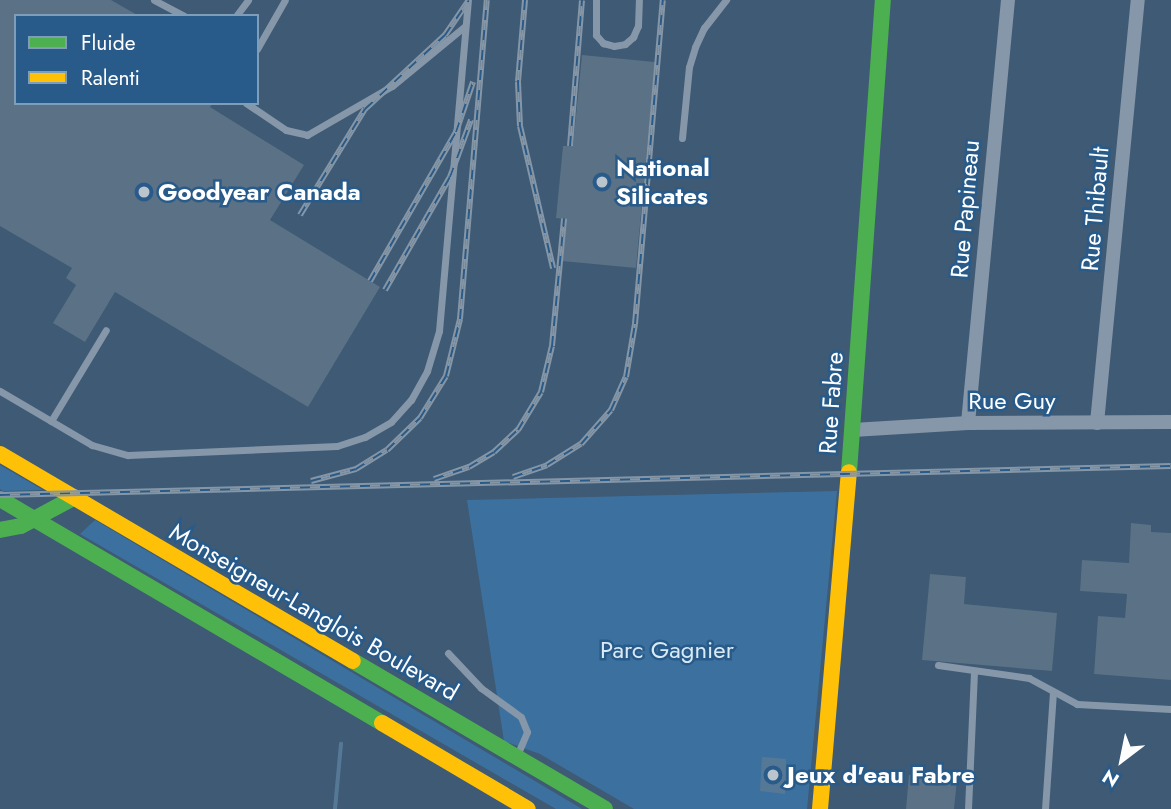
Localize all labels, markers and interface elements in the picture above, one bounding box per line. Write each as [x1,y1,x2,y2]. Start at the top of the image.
legend [14,14,259,105]
text: Fluide [81,28,136,58]
text: Ralenti [81,63,140,93]
street label: Rue Papineau [945,139,985,279]
street label: Rue Thibault [1075,146,1115,272]
place label: National Silicates [616,154,710,210]
marker: National Silicates [594,174,610,190]
place label: Goodyear Canada [158,178,361,206]
marker: Goodyear Canada [136,184,152,200]
street label: Rue Fabre [813,351,849,455]
street label: Rue Guy [968,387,1056,415]
street label: Monseigneur-Langlois Boulevard [164,517,464,707]
park label: Parc Gagnier [600,636,734,664]
north arrow [1087,725,1157,795]
place label: Jeux d'eau Fabre [787,761,975,789]
text: N [1097,763,1124,794]
marker: Jeux d'eau Fabre [765,767,781,783]

